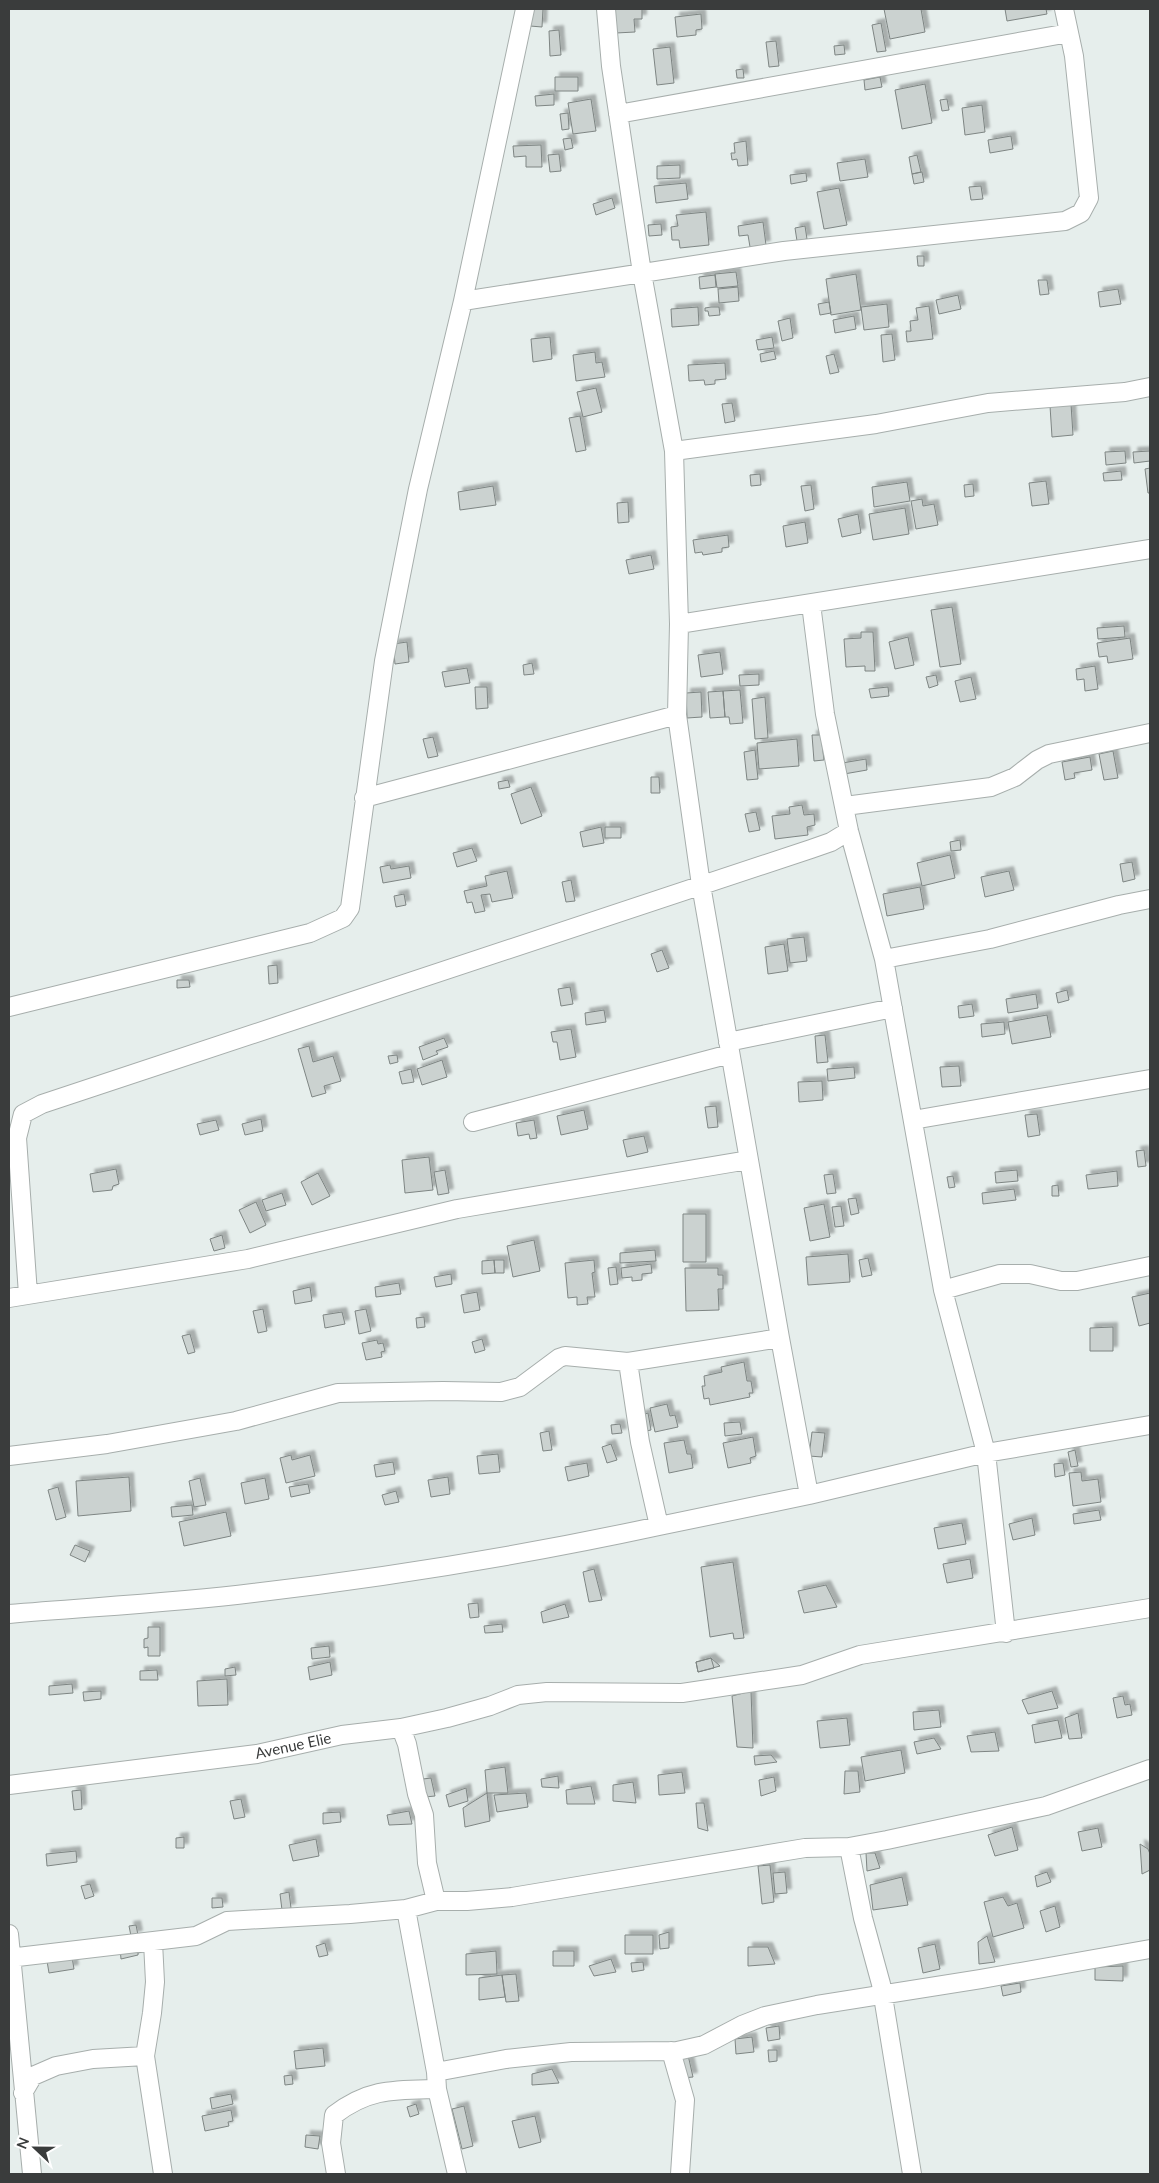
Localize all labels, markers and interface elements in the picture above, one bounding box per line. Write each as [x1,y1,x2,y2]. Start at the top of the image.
street label: Avenue Elie [253,1728,333,1762]
north arrow [10,2123,60,2173]
text: N [13,2135,32,2151]

